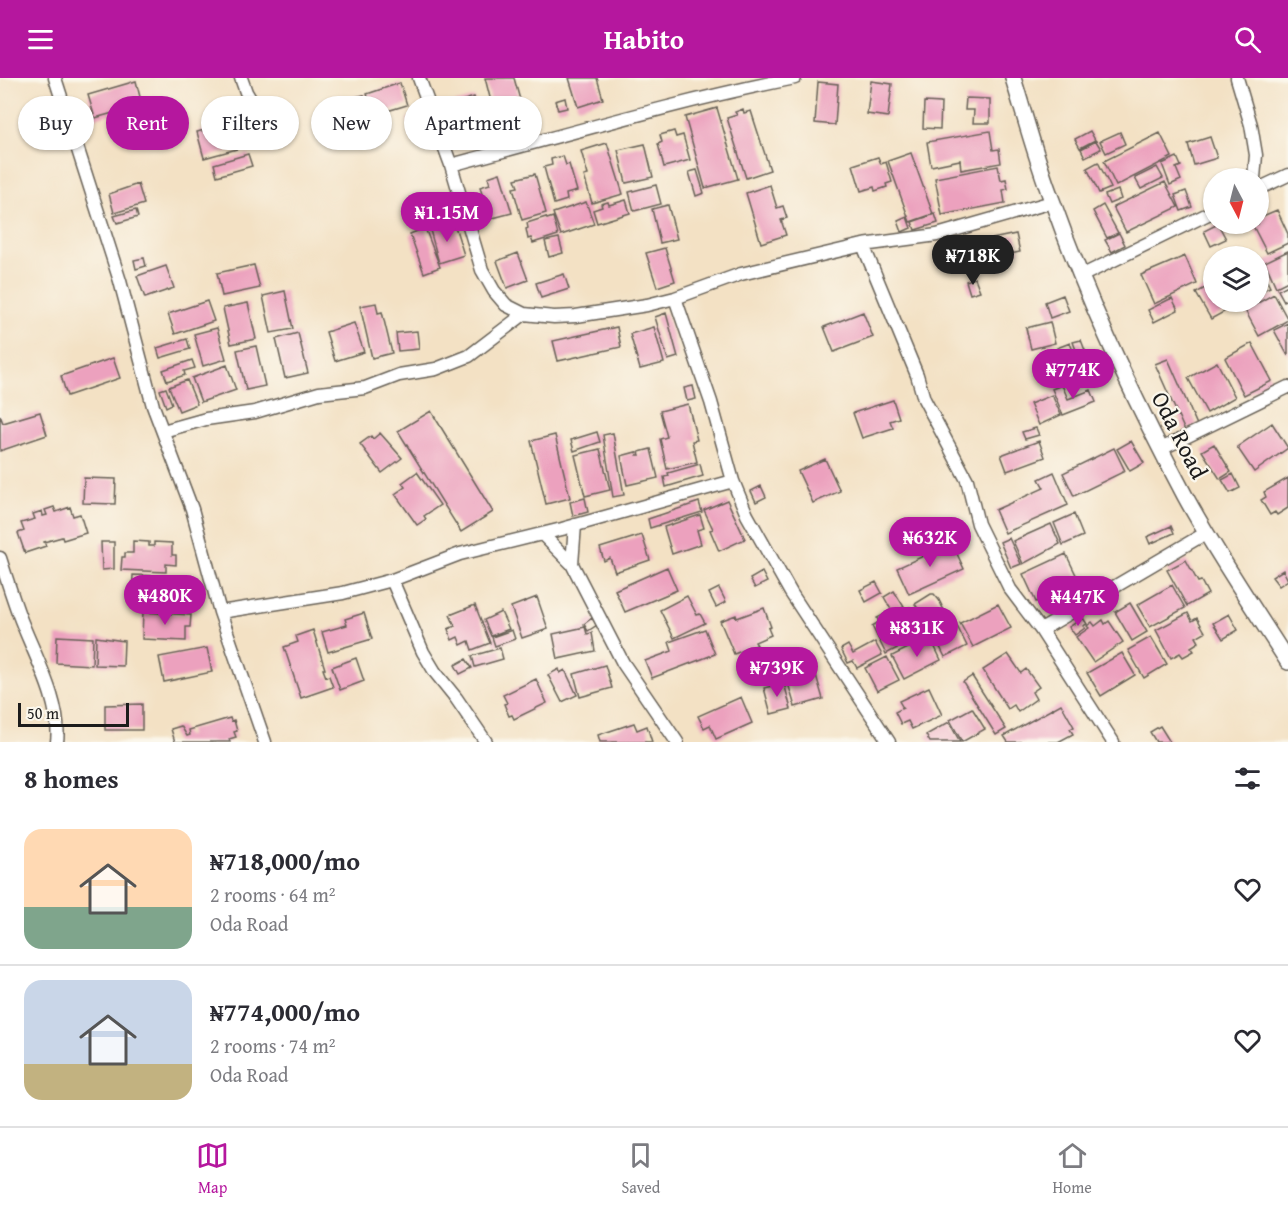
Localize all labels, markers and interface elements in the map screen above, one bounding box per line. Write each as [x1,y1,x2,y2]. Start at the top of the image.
text: Habito [604,19,684,59]
icon: menu [24,23,57,56]
icon: search [1231,23,1264,56]
chip: Buy [18,96,94,150]
chip: Rent [106,96,189,150]
chip: Filters [201,96,299,150]
chip: New [311,96,392,150]
chip: Apartment [404,96,542,150]
north arrow [1203,168,1269,234]
map controls [1203,168,1269,312]
pin: ₦1.15M [398,192,496,243]
text: ₦1.15M [415,197,479,226]
pin: ₦718K [931,235,1015,286]
text: ₦718K [946,240,1000,269]
button: layers [1203,246,1269,312]
pin: ₦774K [1031,349,1115,400]
text: ₦774K [1046,354,1100,383]
street label: Oda Road [1143,385,1217,485]
pin: ₦632K [888,517,972,568]
text: ₦632K [903,522,957,551]
pin: ₦480K [123,575,207,626]
pin: ₦447K [1036,576,1120,627]
text: ₦480K [138,580,192,609]
text: ₦447K [1051,581,1105,610]
pin: ₦831K [875,607,959,658]
text: ₦831K [890,612,944,641]
pin: ₦739K [735,647,819,698]
text: ₦739K [750,652,804,681]
scale bar [18,700,129,728]
text: 50 m [27,701,59,725]
text: 8 homes [24,759,119,798]
icon: filters [1231,762,1264,795]
text: ₦718,000/mo [210,841,360,880]
icon: home [72,853,144,925]
icon: heart [1231,873,1264,906]
text: 2 rooms · 64 m² [210,880,336,909]
text: Oda Road [210,909,289,938]
text: ₦774,000/mo [210,992,360,1031]
icon: home [72,1004,144,1076]
icon: heart [1231,1024,1264,1057]
text: 2 rooms · 74 m² [210,1031,336,1060]
text: Oda Road [210,1060,289,1089]
tab: Map [196,1139,229,1199]
tab: Saved [621,1139,660,1199]
tab: Home [1052,1139,1092,1199]

